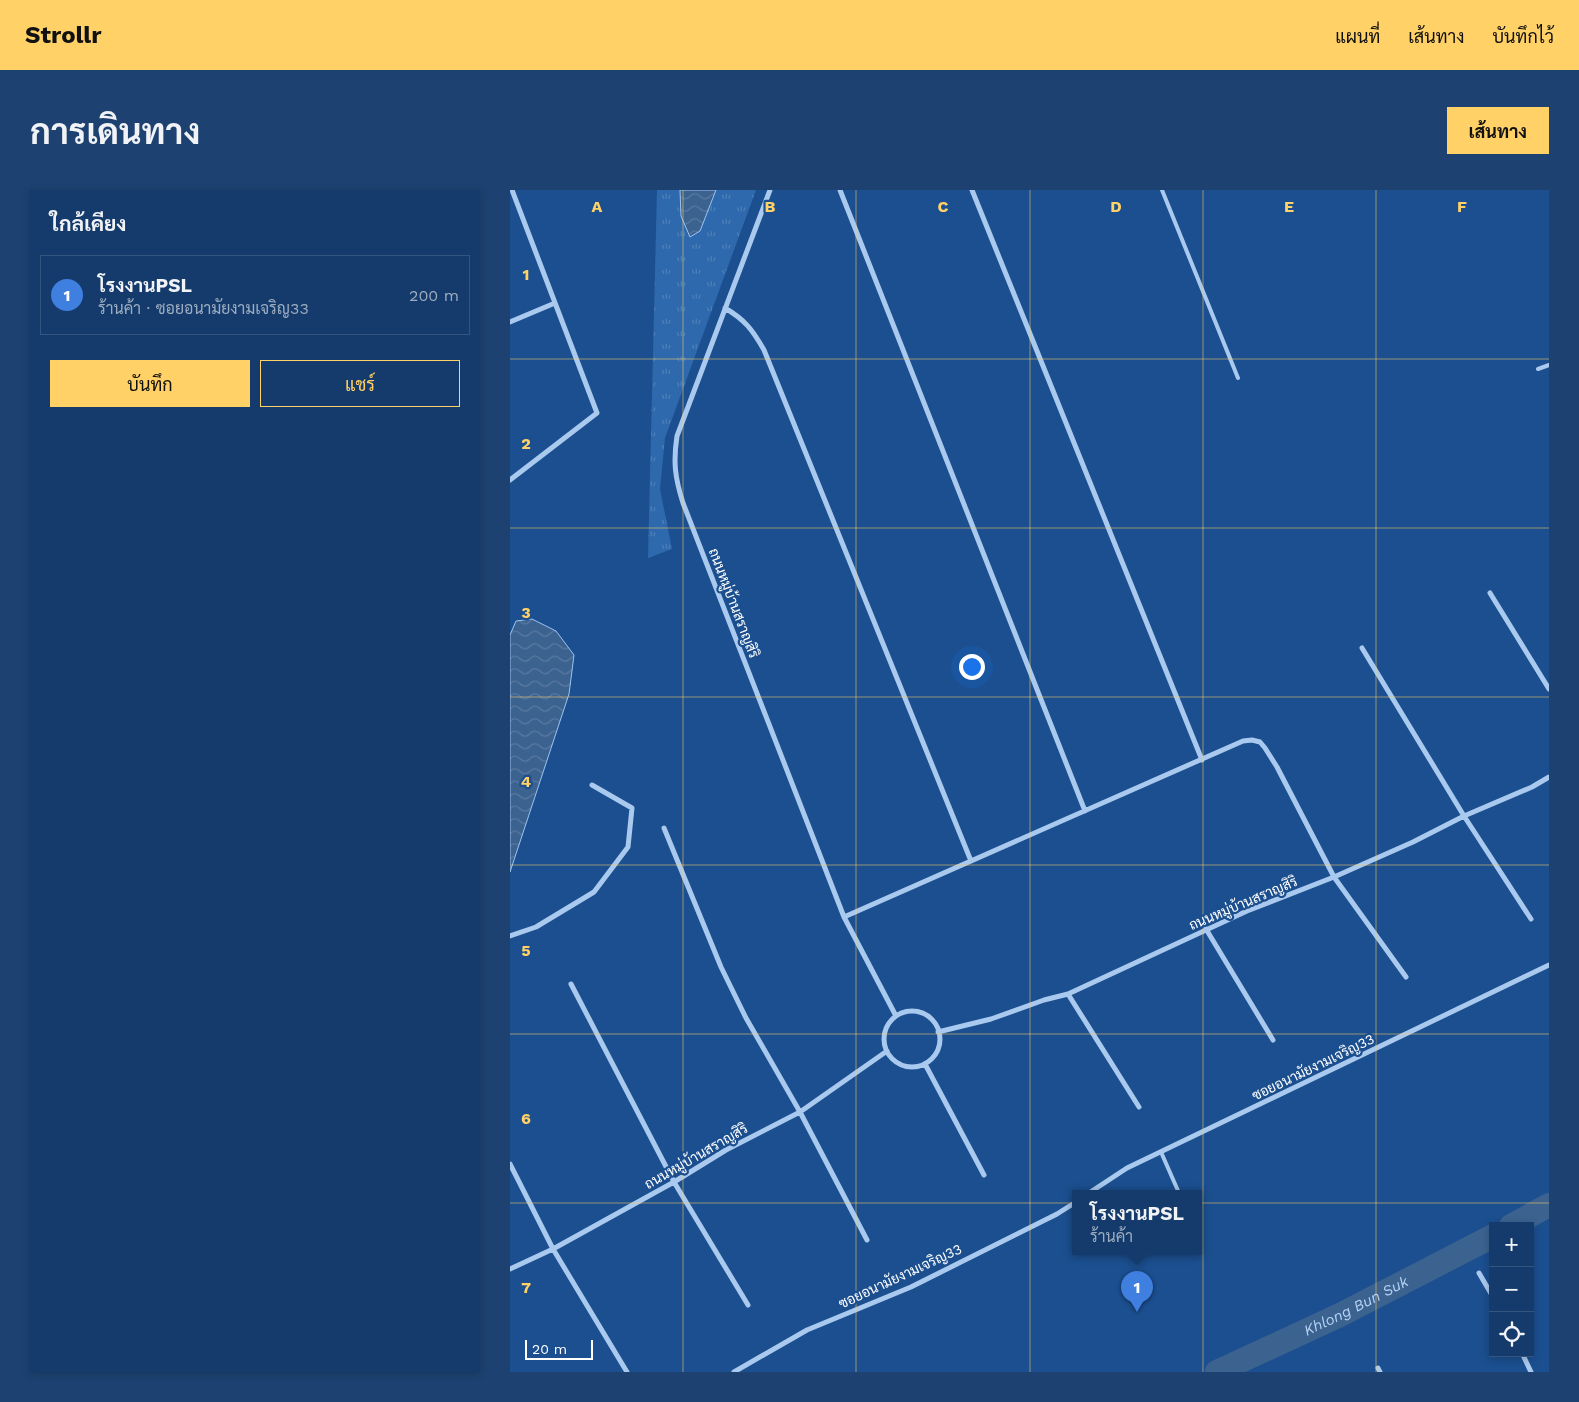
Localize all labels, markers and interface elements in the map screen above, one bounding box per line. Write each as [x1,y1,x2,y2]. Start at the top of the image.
text: Strollr [25,21,102,49]
text: แผนที่ [1335,26,1380,47]
text: เส้นทาง [1408,26,1464,47]
text: บันทึกไว้ [1492,26,1554,47]
button: เส้นทาง [1447,107,1549,154]
text: การเดินทาง [30,111,200,153]
text: A [592,197,603,216]
text: B [765,197,776,216]
text: C [938,197,949,216]
text: D [1110,197,1122,216]
text: E [1284,197,1294,216]
text: F [1457,197,1467,216]
text: ใกล้เคียง [50,211,126,236]
text: 1 [523,265,529,284]
text: โรงงานPSL [98,274,192,297]
text: 1 [64,286,70,305]
text: 200 m [409,286,459,305]
text: ร้านค้า · ซอยอนามัยงามเจริญ33 [98,299,309,318]
button: บันทึก [50,360,250,407]
button: แชร์ [260,360,460,407]
text: 2 [521,434,531,453]
street label: ถนนหมู่บ้านสราญสิริ [704,545,763,661]
text: 3 [521,603,531,622]
your location [959,654,985,680]
text: 4 [521,772,531,791]
street label: ถนนหมู่บ้านสราญสิริ [1186,872,1301,935]
text: 5 [521,941,531,960]
street label: ซอยอนามัยงามเจริญ33 [1249,1030,1377,1104]
text: 6 [521,1109,531,1128]
street label: ถนนหมู่บ้านสราญสิริ [641,1119,752,1194]
popup [1072,1190,1202,1255]
text: โรงงานPSL [1090,1202,1184,1225]
map controls [1489,1222,1534,1357]
button: + [1489,1222,1534,1267]
text: ร้านค้า [1090,1227,1133,1246]
street label: ซอยอนามัยงามเจริญ33 [836,1240,965,1312]
button: − [1489,1267,1534,1312]
pin: 1 [1121,1271,1153,1312]
water label: Khlong Bun Suk [1301,1272,1412,1340]
text: 7 [521,1278,531,1297]
button: locate [1489,1312,1534,1357]
scale bar [525,1337,592,1360]
text: 20 m [532,1341,567,1357]

